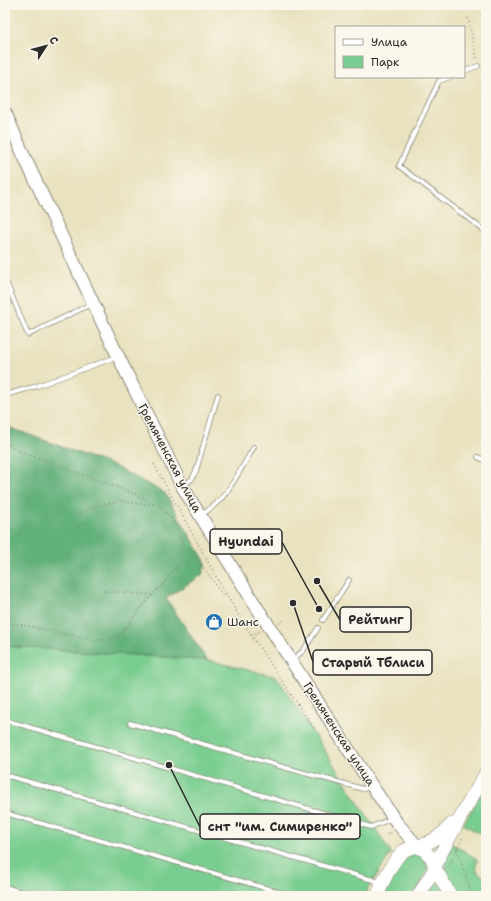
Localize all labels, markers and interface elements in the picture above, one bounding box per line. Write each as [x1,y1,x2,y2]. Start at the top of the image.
north arrow [26,26,66,66]
legend [335,26,465,78]
text: С [46,33,62,48]
text: Улица [371,34,408,50]
text: Парк [371,54,400,70]
street label: Гремяченская улица [135,401,206,516]
callout: Hyundai [210,529,282,554]
text: Hyundai [218,533,274,550]
callout: Рейтинг [340,607,411,632]
text: Рейтинг [348,611,404,628]
shop icon: Шанс [204,612,224,632]
place label: Шанс [227,614,259,630]
callout: Старый Тблиси [313,650,432,675]
text: Старый Тблиси [321,654,425,671]
street label: Гремяченская улица [299,679,379,789]
callout: снт "им. Симиренко" [200,814,360,839]
text: снт "им. Симиренко" [208,818,353,835]

